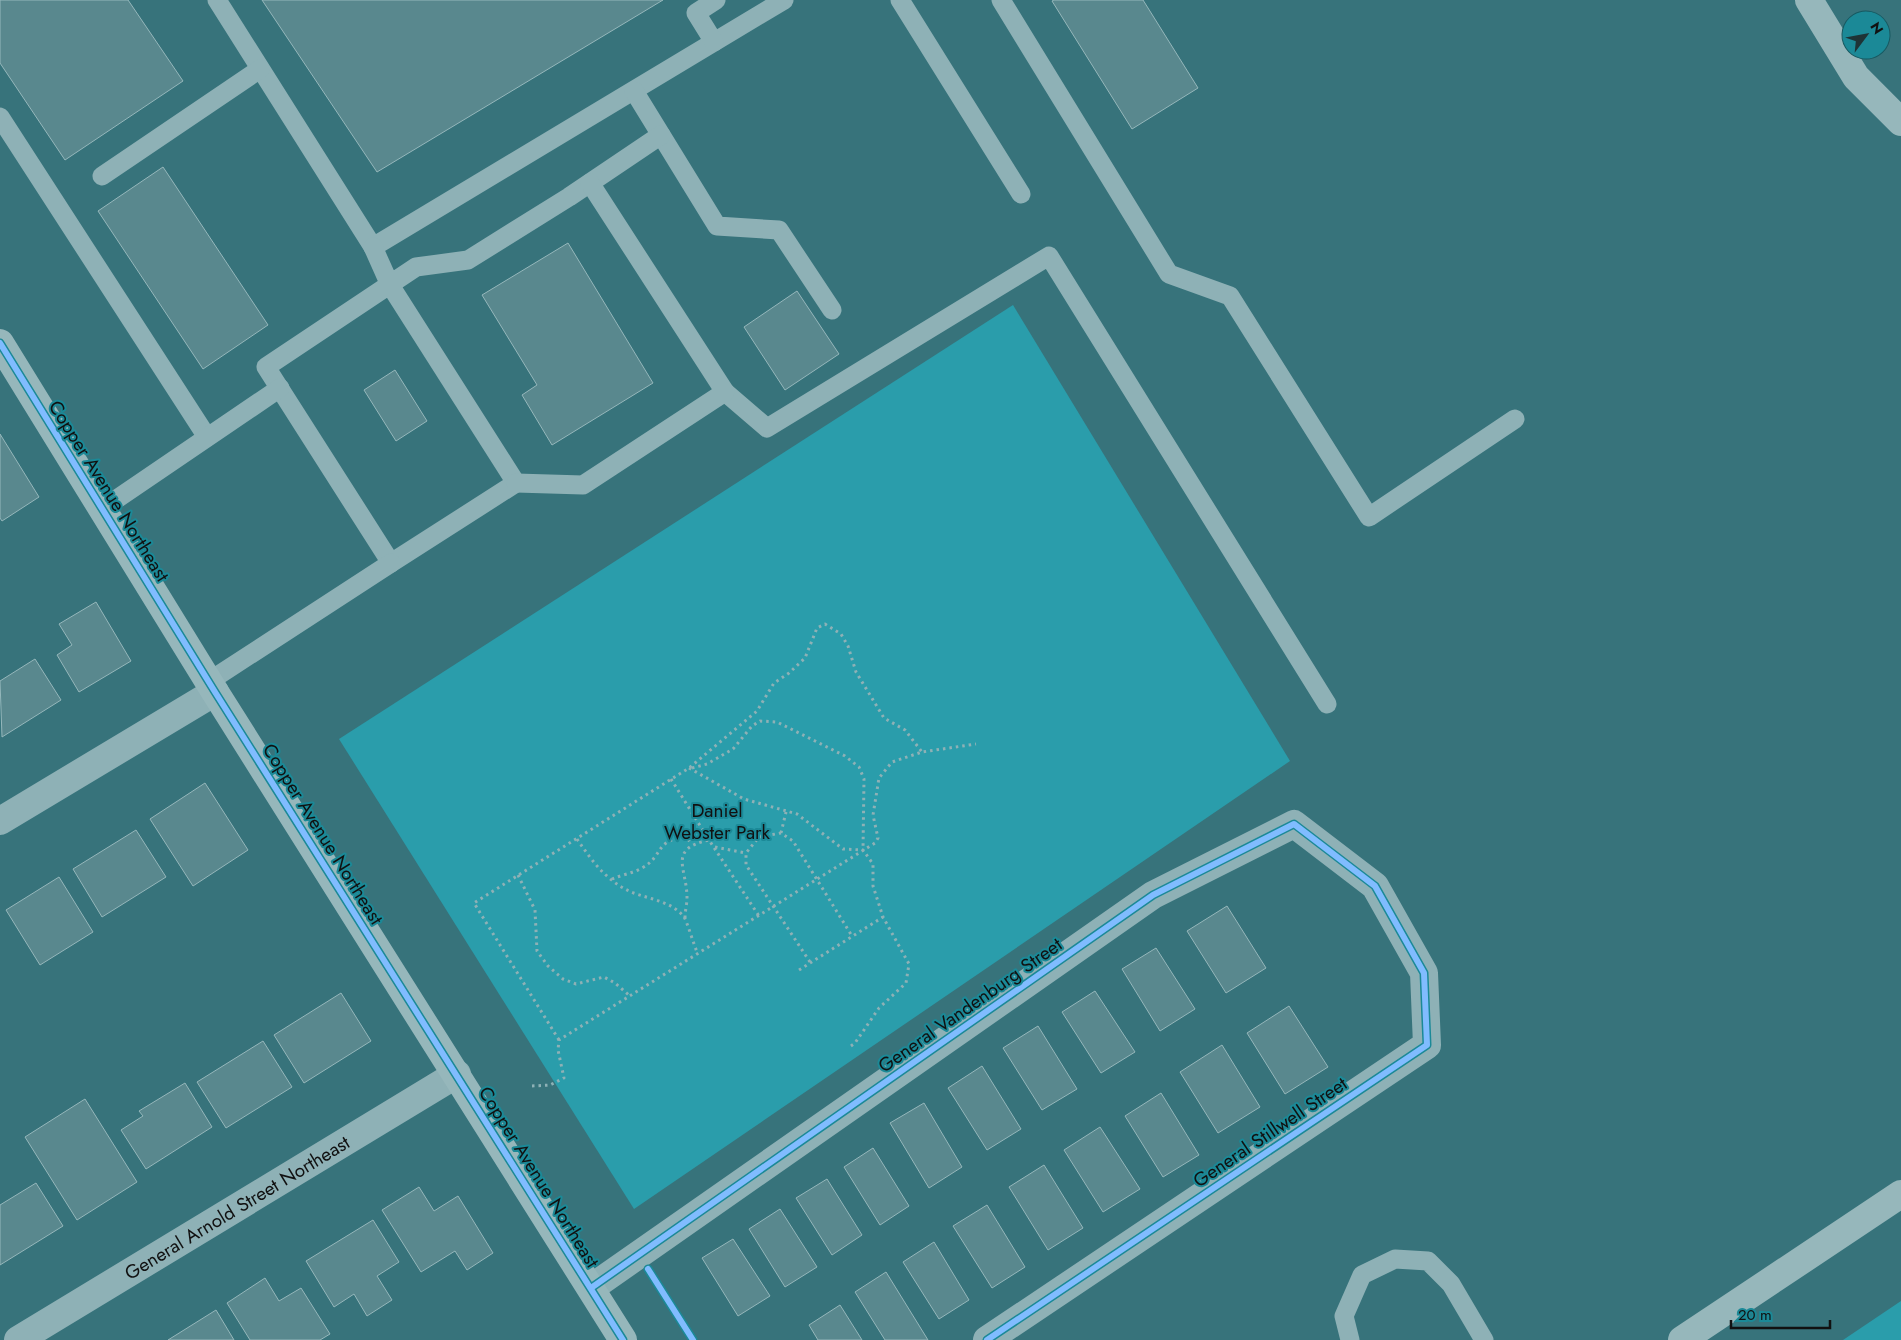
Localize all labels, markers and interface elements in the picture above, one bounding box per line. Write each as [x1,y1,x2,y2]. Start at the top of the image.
north arrow [1841,10,1891,60]
text: N [1866,18,1888,38]
street label: Copper Avenue Northeast [42,395,176,587]
street label: Copper Avenue Northeast [256,738,390,930]
park label: Daniel Webster Park [664,797,771,846]
street label: General Vandenburg Street [872,931,1068,1079]
street label: General Stillwell Street [1187,1070,1353,1194]
street label: Copper Avenue Northeast [472,1081,606,1273]
street label: General Arnold Street Northeast [119,1128,355,1286]
scale bar [1731,1298,1830,1330]
text: 20 m [1738,1304,1772,1326]

